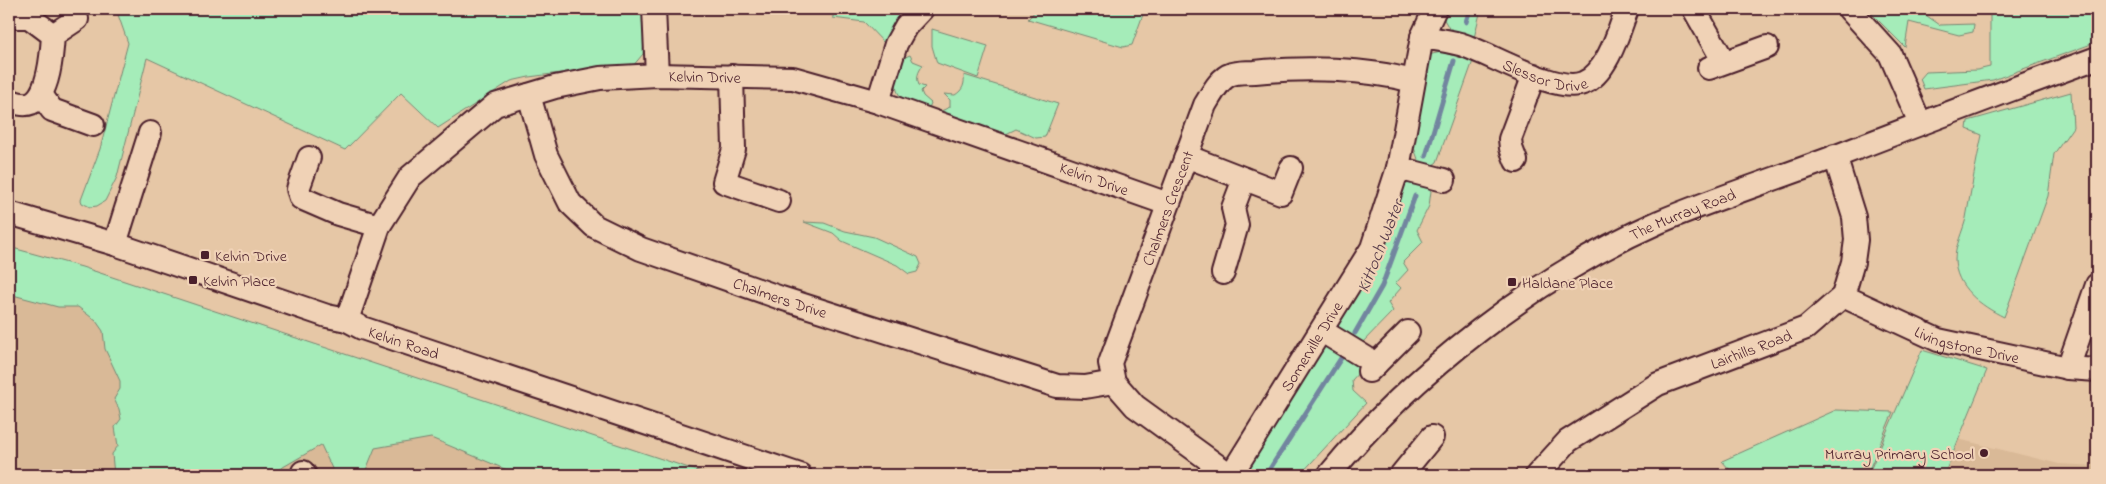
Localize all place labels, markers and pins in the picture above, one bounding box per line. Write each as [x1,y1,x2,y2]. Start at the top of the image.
place label: Kelvin Drive [215,245,288,269]
marker: Kelvin Drive [199,249,211,261]
place label: Kelvin Place [203,270,276,294]
place label: Haldane Place [1522,272,1614,296]
marker: Kelvin Place [187,274,199,286]
marker: Haldane Place [1506,276,1518,288]
place label: Murray Primary School [1825,443,1974,467]
marker: Murray Primary School [1978,447,1990,459]

